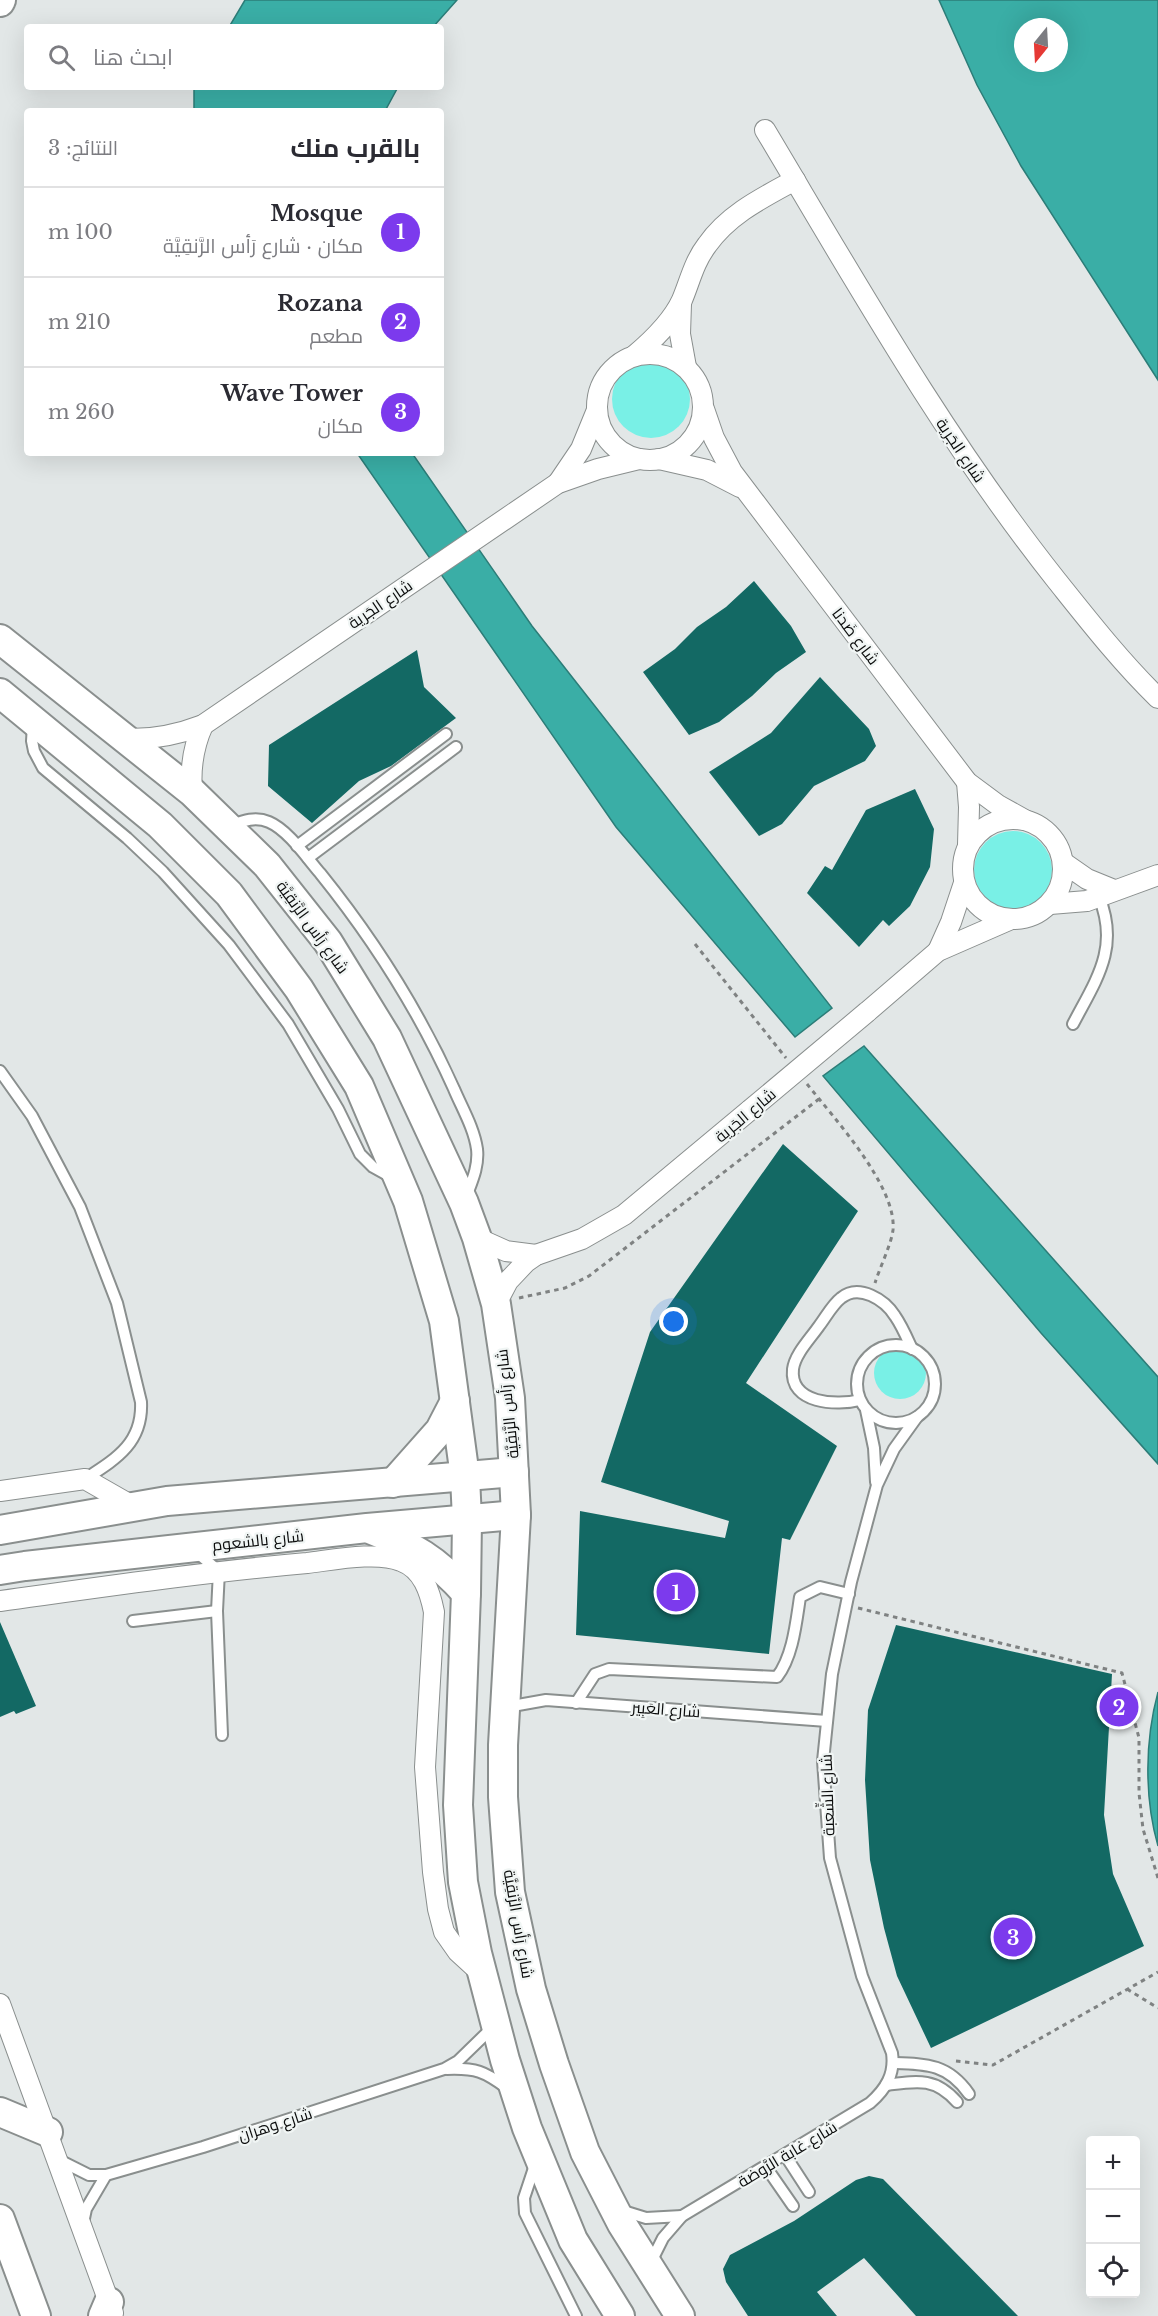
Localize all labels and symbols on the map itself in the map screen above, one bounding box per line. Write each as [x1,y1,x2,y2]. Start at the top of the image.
north arrow [1014,18,1068,72]
street label: شارع الجَرية [930,414,990,487]
street label: شارع الجَرية [344,575,417,635]
street label: شارع ضَدنا [826,604,884,670]
street label: شارع رَأس الرَّنقِيَّة [271,877,353,979]
street label: شارع الجَرية [710,1084,781,1148]
your location [659,1307,688,1336]
street label: شارع رَأس الرَّنقِيَّة [491,1348,525,1460]
street label: شارع بالشعوم [211,1525,305,1557]
pin: 1 [656,1570,696,1614]
pin: 2 [1100,1684,1138,1730]
street label: شارع العَبِير [630,1697,701,1723]
street label: شارع الشِّعبة [813,1754,840,1837]
street label: شارع رَأس الرَّنقِيَّة [498,1868,538,1980]
pin: 3 [994,1914,1032,1960]
street label: شارع وهران [235,2103,315,2147]
street label: شارع غابة الرَّوضة [734,2116,841,2193]

